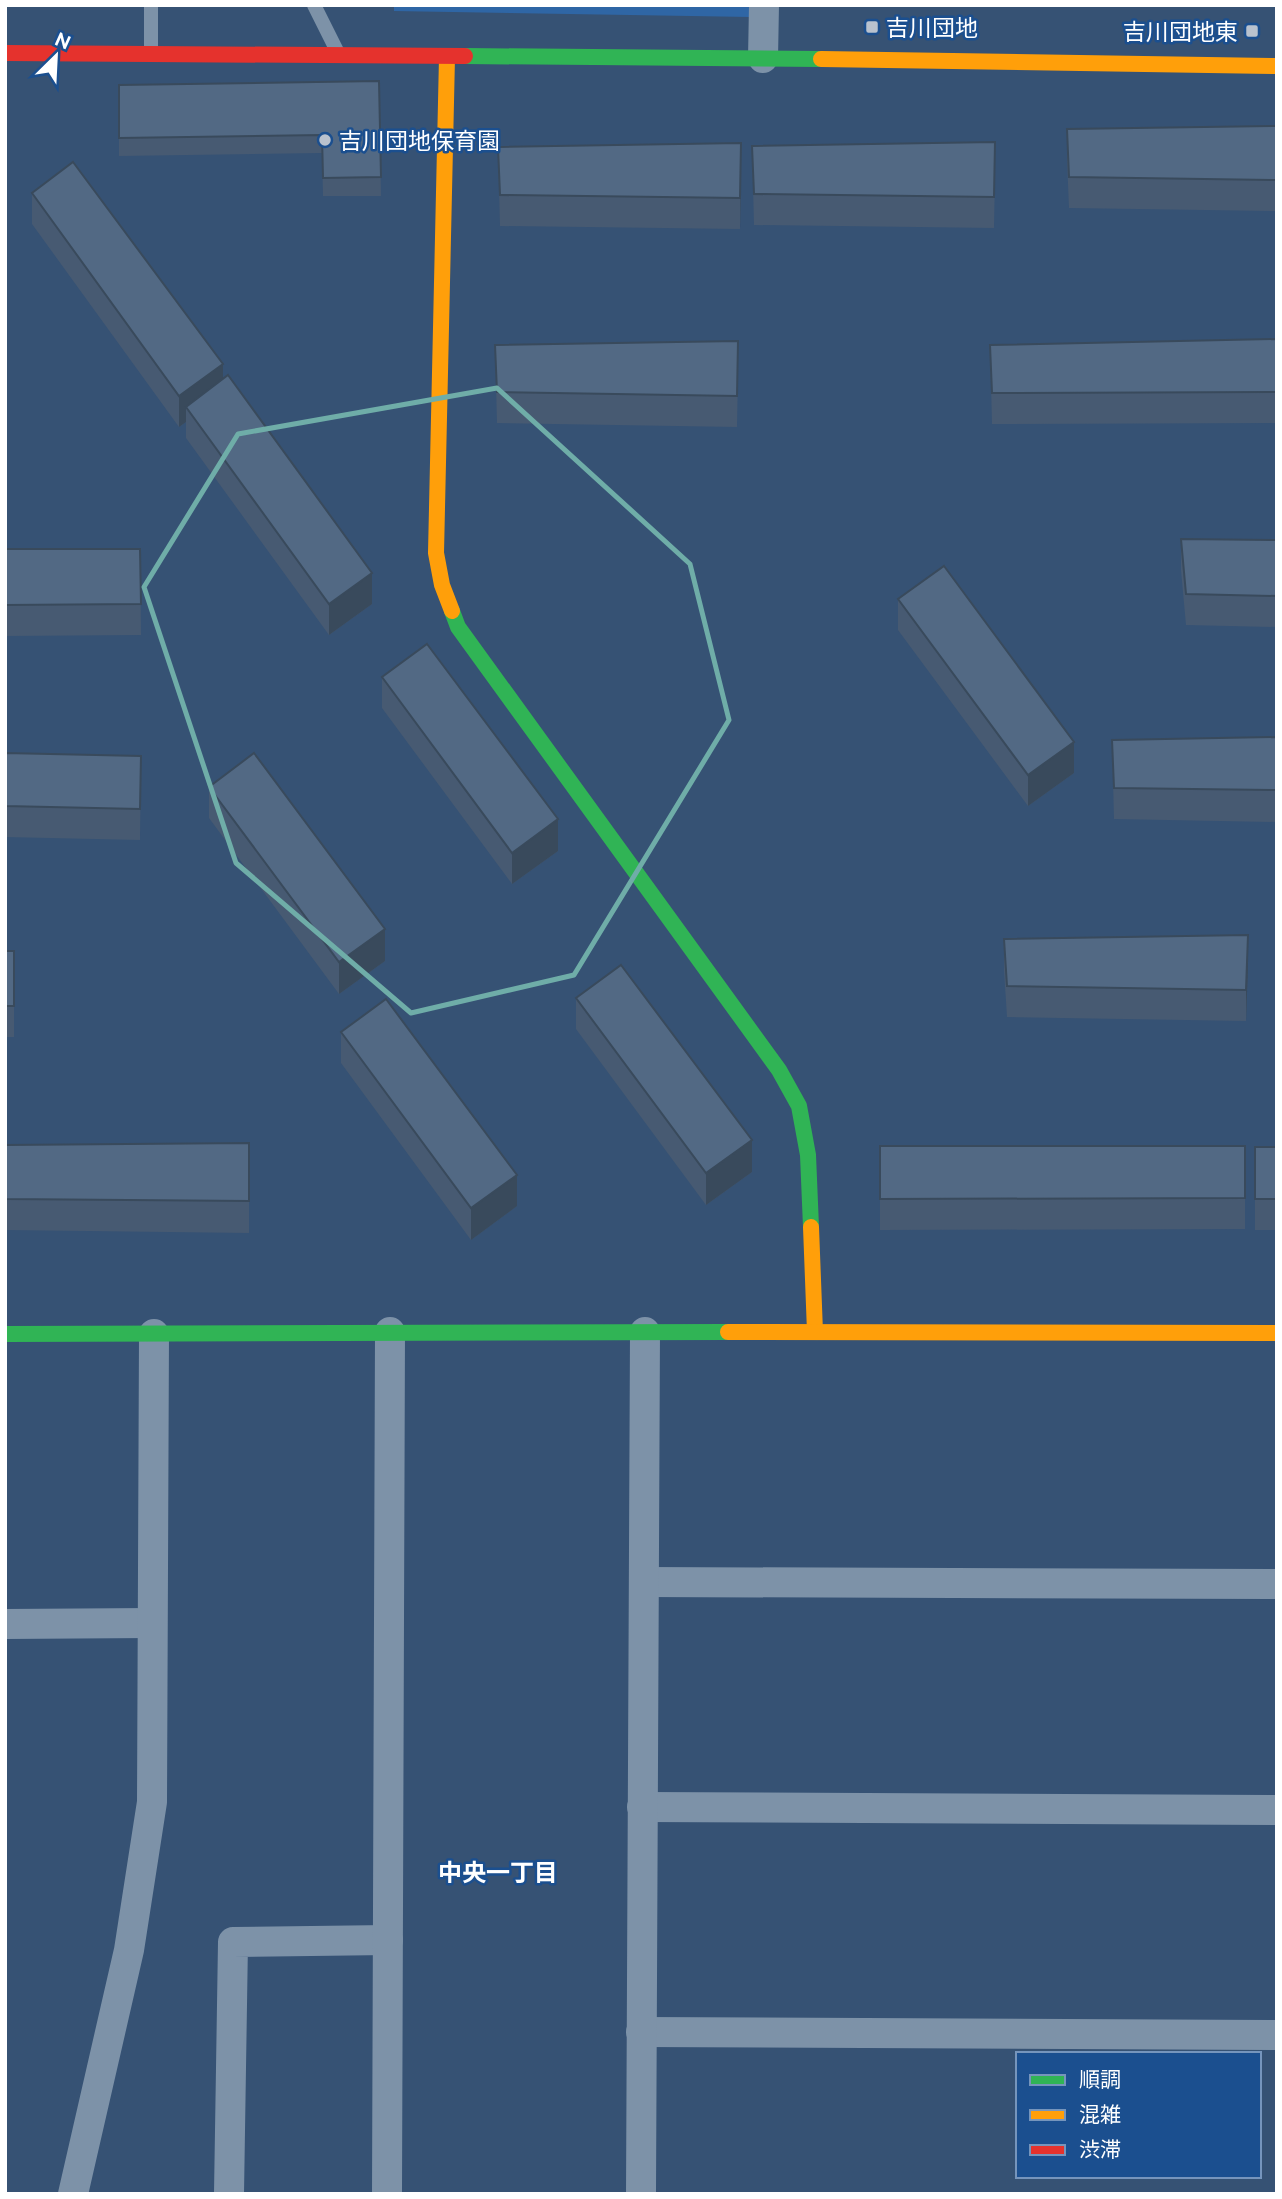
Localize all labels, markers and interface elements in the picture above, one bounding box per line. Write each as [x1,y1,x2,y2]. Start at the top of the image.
place label: 吉川団地 [886,14,978,41]
place label: 吉川団地東 [1123,18,1238,45]
marker: 吉川団地 [864,19,880,35]
north arrow [21,21,91,91]
marker: 吉川団地東 [1244,23,1260,39]
text: N [52,27,74,53]
place label: 吉川団地保育園 [339,127,500,154]
marker: 吉川団地保育園 [317,132,333,148]
district label: 中央一丁目 [438,1858,558,1887]
legend [1016,2052,1261,2178]
text: 順調 [1079,2067,1121,2092]
text: 混雑 [1079,2102,1121,2127]
text: 渋滞 [1079,2137,1121,2162]

